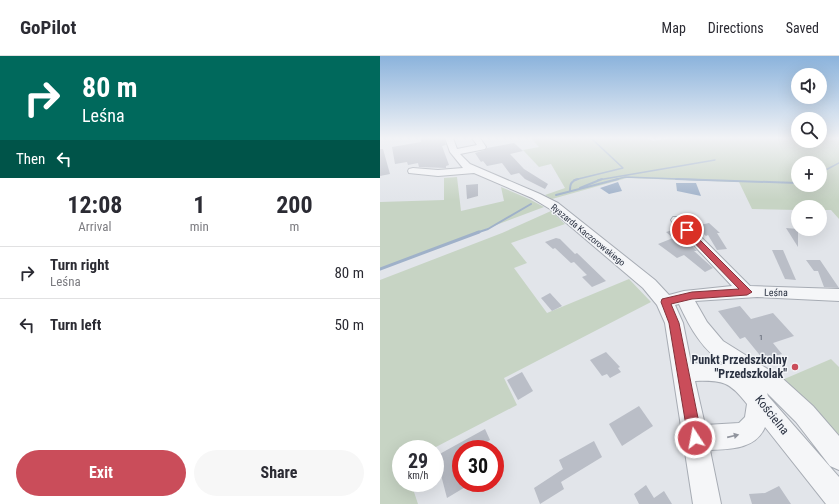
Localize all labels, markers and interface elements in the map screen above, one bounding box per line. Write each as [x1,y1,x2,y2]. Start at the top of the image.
text: GoPilot [20,16,76,39]
text: Map [662,20,686,36]
text: Directions [708,20,764,36]
text: Saved [786,20,819,36]
map controls [791,68,827,236]
button: sound [791,68,827,104]
text: 80 m [82,71,138,104]
icon: right [16,72,68,124]
text: Leśna [82,105,125,126]
button: search [791,112,827,148]
icon: left [53,148,75,170]
text: Then [16,150,45,168]
button: + [791,156,827,192]
text: 12:08 [67,191,122,219]
text: 1 [193,191,205,219]
text: 200 [276,191,313,219]
button: − [791,200,827,236]
street label: Ryszarda Kaczorowskiego [549,202,627,268]
pin [670,213,704,247]
text: Arrival [78,219,111,234]
text: min [190,219,209,234]
text: m [290,219,299,234]
icon: arrive [676,219,698,241]
text: Turn right [50,256,109,274]
icon: right [16,262,38,284]
text: 80 m [334,264,364,282]
text: Leśna [50,274,81,289]
street label: Leśna [764,287,788,298]
icon: left [16,314,38,336]
text: Turn left [50,316,101,334]
text: 50 m [334,316,364,334]
house number: 1 [759,333,763,342]
place label: Punkt Przedszkolny "Przedszkolak" [692,353,788,381]
marker: Punkt Przedszkolny "Przedszkolak" [790,362,800,372]
street label: Kościelna [752,393,792,438]
position arrow [674,417,716,459]
one-way arrow [728,433,740,439]
speed limit sign: 30 [452,440,504,492]
text: 29 [408,449,428,473]
button: Exit [16,450,186,496]
button: Share [194,450,364,496]
text: km/h [408,470,428,481]

